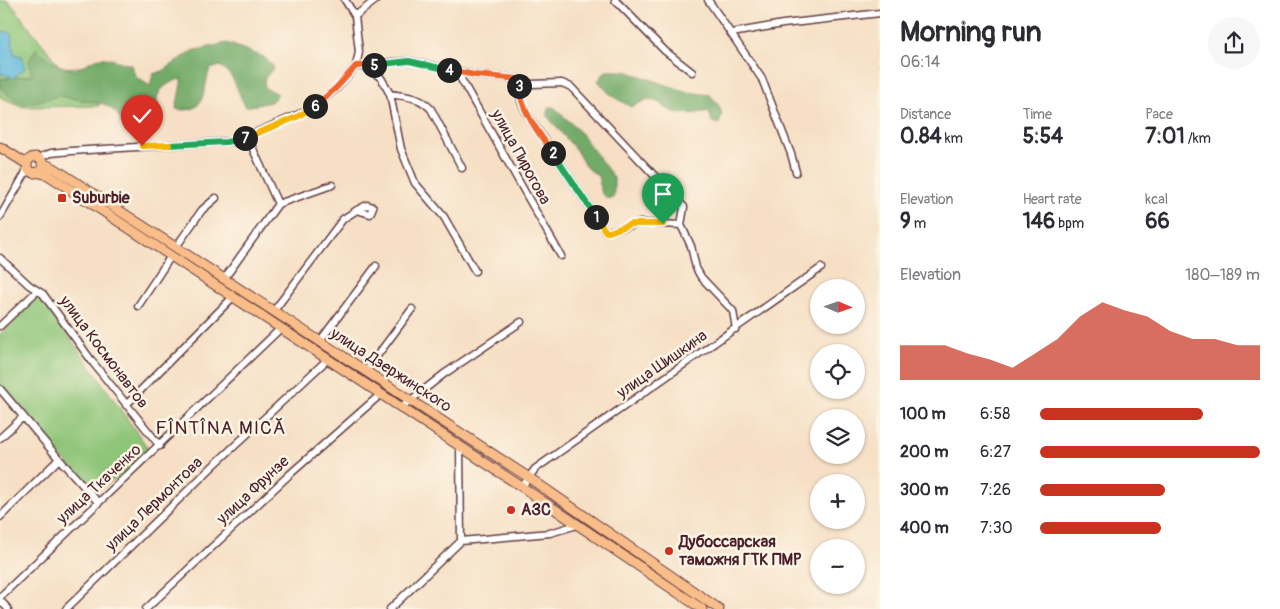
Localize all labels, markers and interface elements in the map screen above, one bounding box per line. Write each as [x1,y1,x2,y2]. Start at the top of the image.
text: Morning run [900,15,1042,50]
button: share [1208,17,1260,69]
pin: 5 [362,52,386,78]
text: 06:14 [900,52,940,72]
text: 5 [371,57,378,74]
pin: 4 [436,58,462,82]
text: 4 [445,62,454,79]
pin: 3 [506,74,532,98]
text: 3 [516,78,523,95]
pin: 6 [302,94,328,118]
pin [121,95,163,146]
text: 6 [311,98,320,115]
icon: check [128,102,156,130]
street label: улица Пирогова [486,105,555,208]
text: Distance [900,106,951,123]
text: Time [1023,106,1052,123]
text: Pace [1145,106,1173,123]
text: 0.84 [900,123,942,150]
text: 5:54 [1023,123,1063,150]
text: 7:01 [1145,123,1185,150]
pin: 7 [232,126,258,150]
text: 7 [242,130,249,147]
text: km [942,130,963,147]
text: /km [1185,130,1211,147]
pin: 2 [540,140,566,166]
text: 2 [550,145,557,162]
pin [642,173,684,224]
icon: arrive [649,180,677,208]
place label: Suburbie [72,188,131,208]
text: Elevation [900,191,953,208]
text: Heart rate [1023,191,1082,208]
text: kcal [1145,191,1168,208]
marker: Suburbie [56,192,68,204]
pin: 1 [584,204,608,230]
text: 9 [900,208,911,235]
text: 146 [1023,208,1055,235]
text: 66 [1145,208,1170,235]
text: 1 [594,209,599,226]
text: m [911,215,926,232]
text: bpm [1055,215,1084,232]
text: Elevation [900,265,961,285]
text: 180–189 m [1185,265,1260,285]
north arrow [810,279,865,334]
map controls [810,279,865,594]
street label: улица Космонавтов [54,291,153,412]
street label: улица Дзержинского [326,323,456,417]
street label: улица Шишкина [612,326,711,403]
button: locate [810,344,865,399]
text: 100 m [900,404,946,424]
text: 6:58 [980,404,1010,424]
button: layers [810,409,865,464]
district label: FÎNTÎNA MICĂ [155,416,287,440]
street label: улица Ткаченко [52,439,146,529]
text: 200 m [900,442,948,462]
text: 6:27 [980,442,1011,462]
street label: улица Фрунзе [212,451,294,529]
street label: улица Лермонтова [101,453,207,556]
button: + [810,474,865,529]
text: 300 m [900,480,948,500]
text: 7:26 [980,480,1011,500]
place label: АЗС [521,500,551,520]
marker: АЗС [505,504,517,516]
text: 400 m [900,518,949,538]
text: 7:30 [980,518,1013,538]
place label: Дубоссарская таможня ГТК ПМР [678,532,802,570]
button: − [810,539,865,594]
marker: Дубоссарская таможня ГТК ПМР [663,545,675,557]

